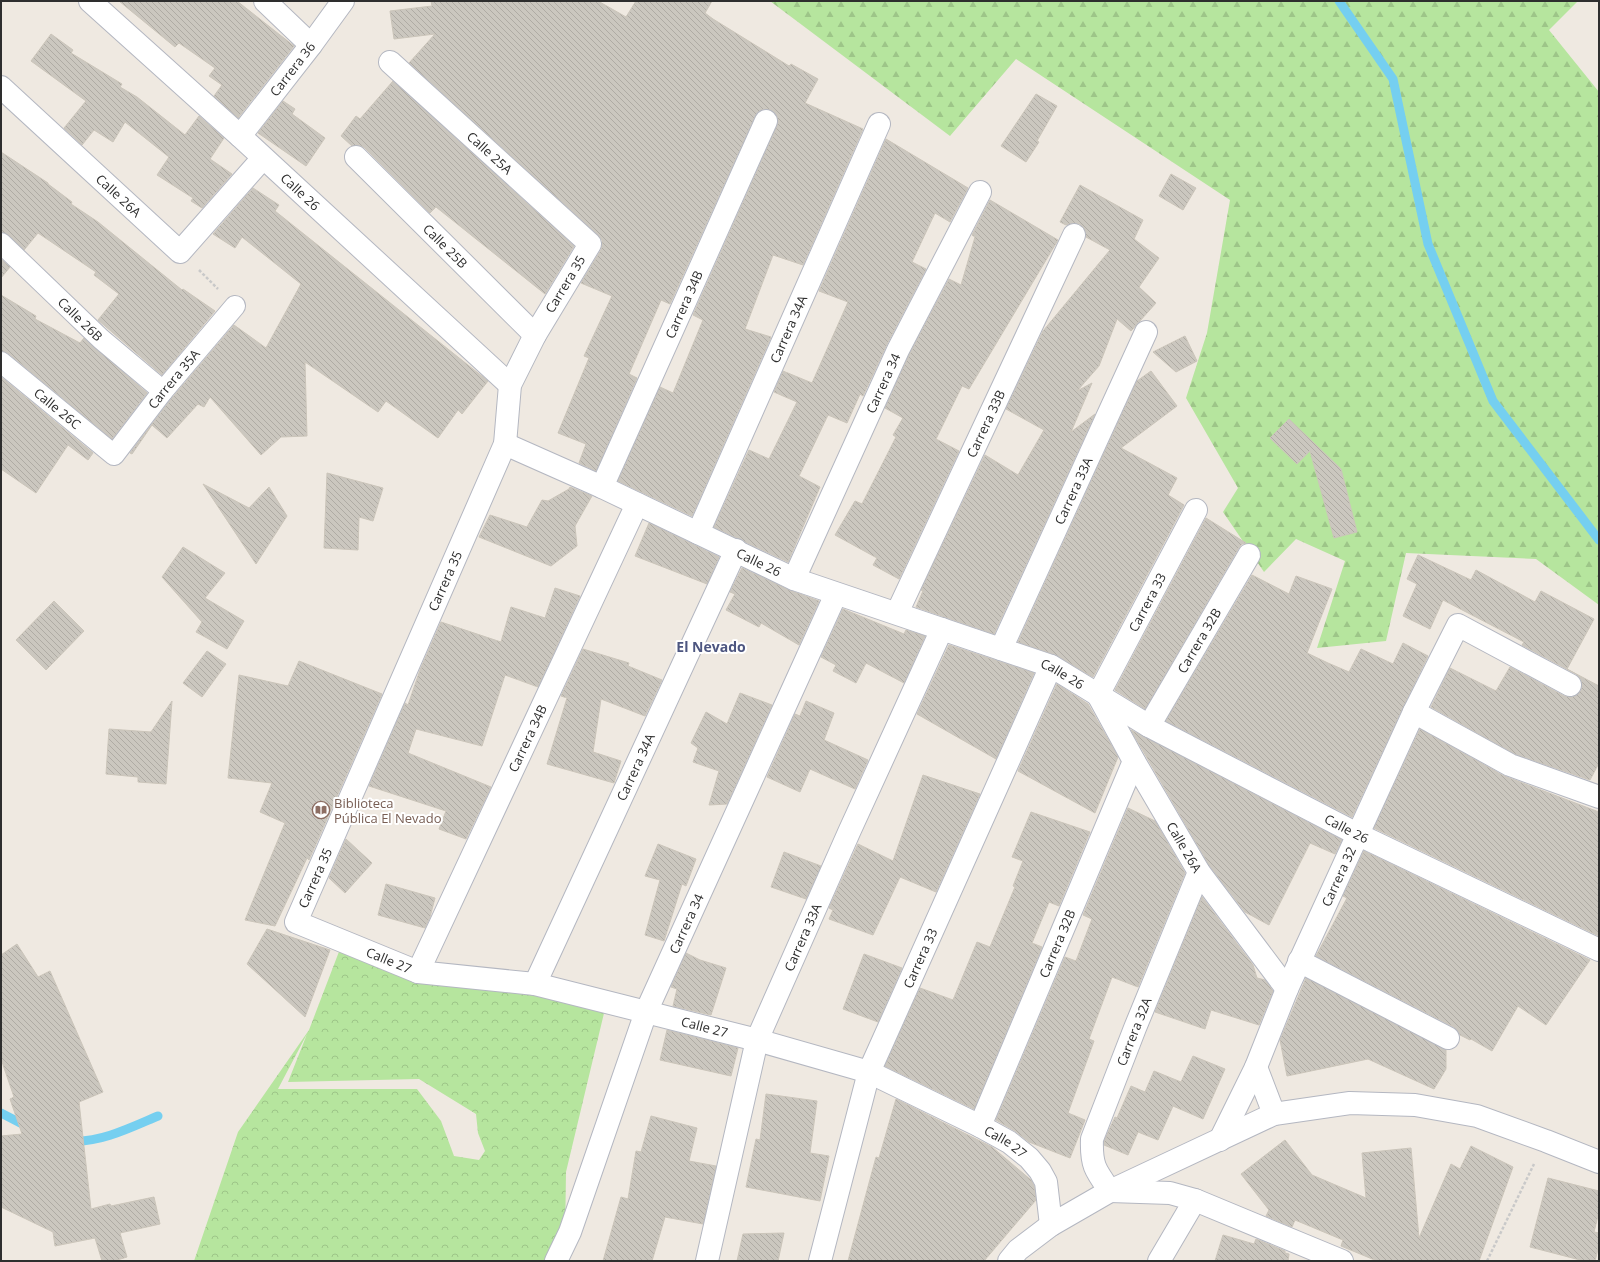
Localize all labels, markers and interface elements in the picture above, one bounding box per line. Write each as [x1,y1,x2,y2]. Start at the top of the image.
street label: Carrera 36 [265,38,319,100]
street label: Calle 25A [463,127,517,179]
street label: Calle 26 [277,169,324,214]
street label: Calle 26A [92,170,146,222]
street label: Calle 25B [419,220,472,272]
street label: Carrera 35 [541,252,589,316]
street label: Carrera 34B [661,268,707,341]
street label: Carrera 34A [765,292,811,366]
street label: Calle 26B [54,293,107,345]
street label: Carrera 35A [144,345,204,412]
street label: Carrera 34 [861,350,905,416]
street label: Calle 26C [30,384,85,433]
street label: Carrera 33B [962,387,1009,460]
street label: Carrera 33A [1050,453,1097,527]
street label: Calle 26 [733,544,784,581]
street label: Carrera 35 [424,548,466,614]
street label: Carrera 33 [1124,570,1170,635]
street label: Carrera 32B [1173,605,1225,676]
district label: El Nevado [676,637,746,656]
street label: Calle 26 [1039,654,1088,693]
street label: Carrera 34B [504,702,551,775]
street label: Carrera 34A [612,730,659,804]
place label: Biblioteca Pública El Nevado [334,794,442,827]
library icon: Biblioteca Pública El Nevado [311,800,331,820]
street label: Calle 26 [1321,810,1372,847]
street label: Calle 26A [1163,818,1207,876]
street label: Carrera 32 [1317,844,1360,910]
street label: Carrera 35 [294,845,336,911]
street label: Carrera 34 [665,890,708,957]
street label: Carrera 33A [780,900,826,974]
street label: Carrera 32B [1035,907,1079,981]
street label: Carrera 33 [899,925,941,991]
street label: Calle 27 [364,943,414,977]
street label: Carrera 32A [1112,994,1156,1069]
street label: Calle 27 [679,1012,730,1041]
street label: Calle 27 [981,1121,1031,1162]

